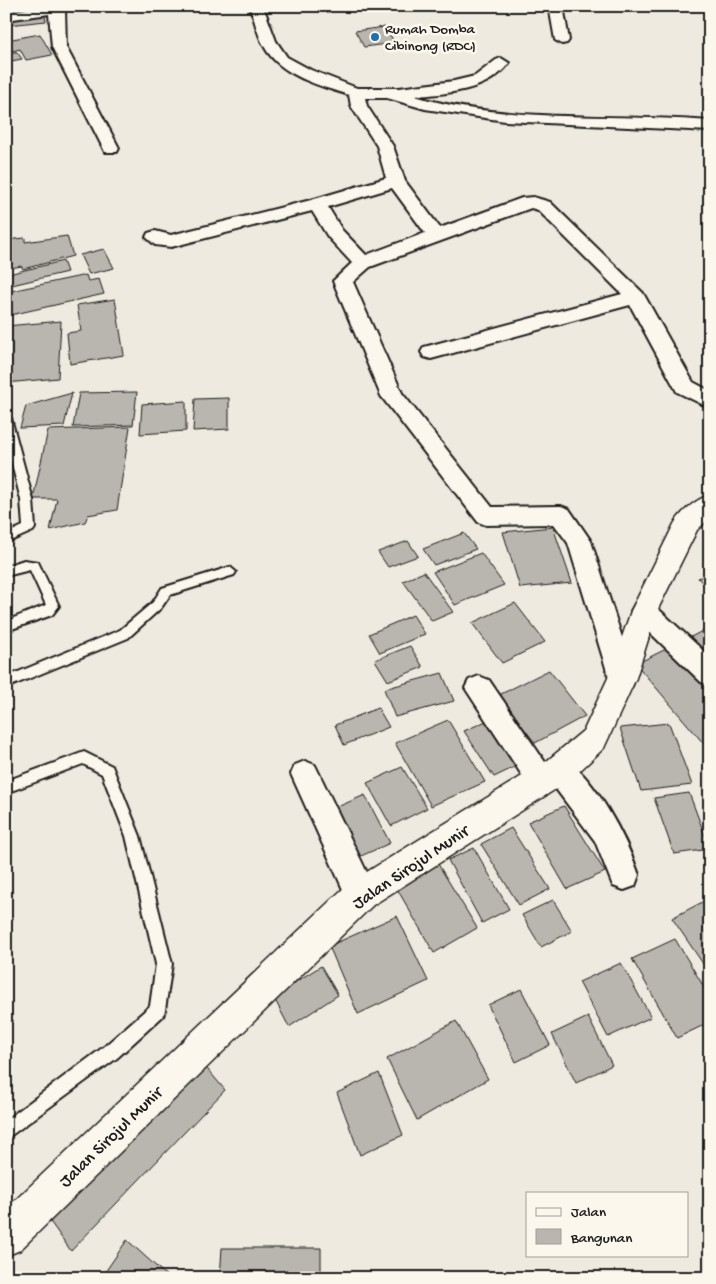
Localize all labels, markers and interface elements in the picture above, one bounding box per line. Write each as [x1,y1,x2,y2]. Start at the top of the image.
place label: Rumah Domba Cibinong (RDC) [385,21,476,56]
marker: Rumah Domba Cibinong (RDC) [369,31,381,43]
street label: Jalan Sirojul Munir [349,820,475,915]
street label: Jalan Sirojul Munir [56,1082,169,1193]
legend [526,1192,688,1256]
text: Jalan [571,1204,606,1222]
text: Bangunan [570,1230,632,1248]

